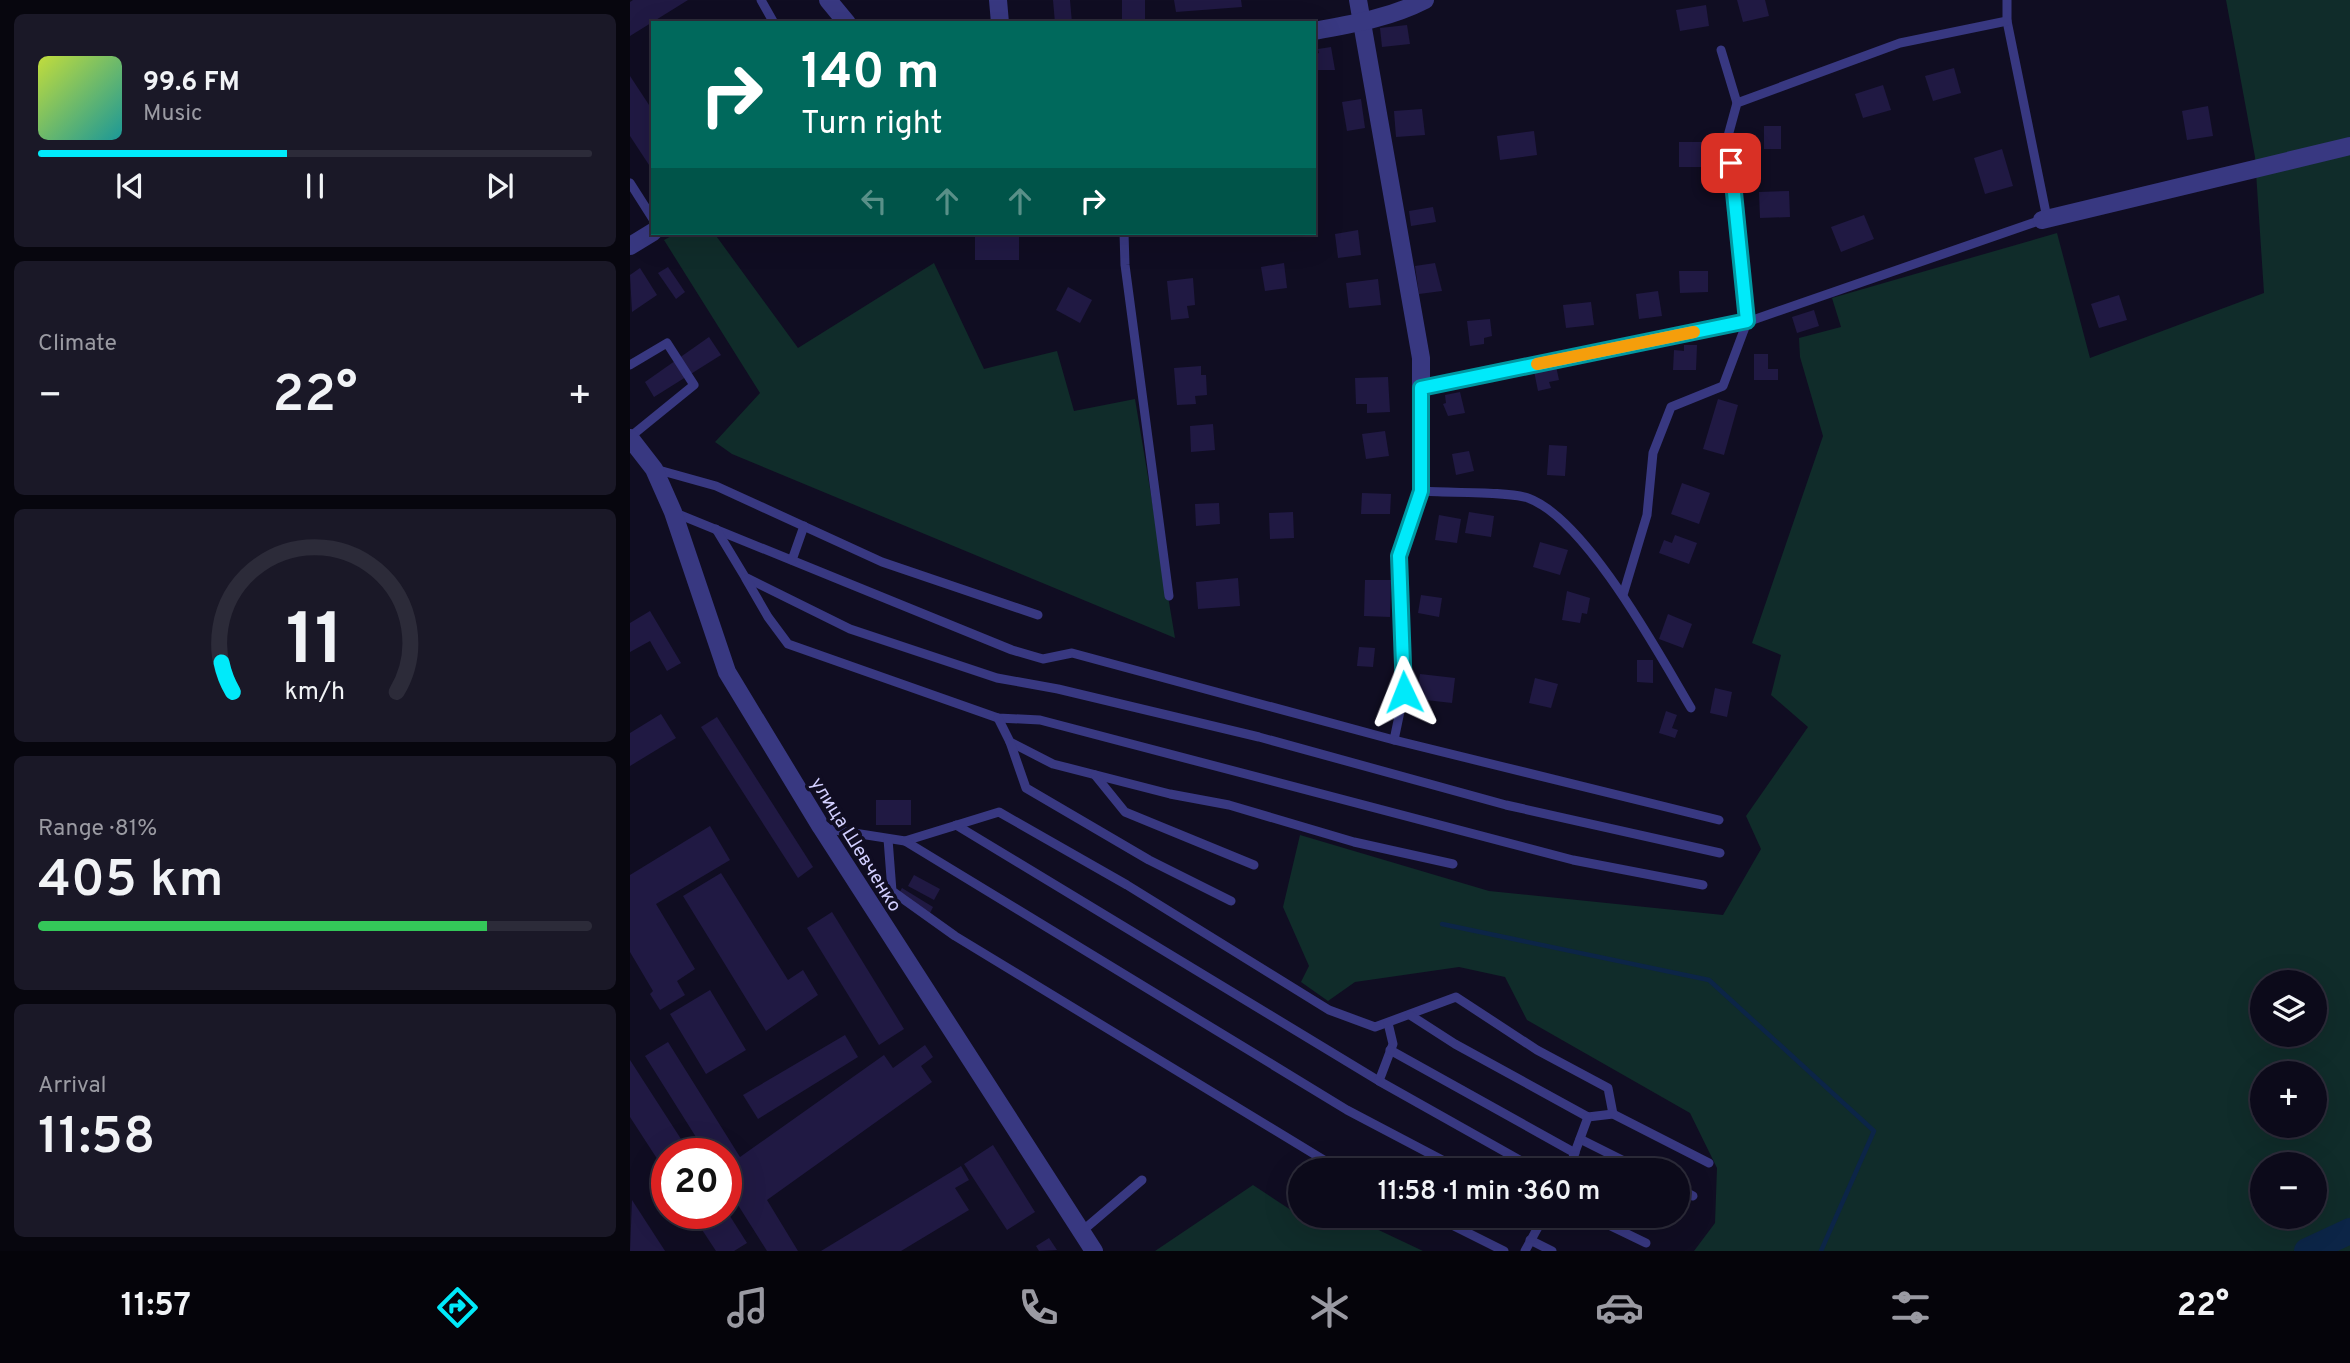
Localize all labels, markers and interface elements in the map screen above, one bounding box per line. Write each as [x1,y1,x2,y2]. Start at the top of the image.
text: 140 m [801,44,940,106]
icon: right [686,49,777,140]
text: 99.6 FM [143,67,240,100]
text: Music [143,100,203,129]
text: Turn right [801,105,943,145]
pin [1701,133,1761,193]
icon: arrive [1712,144,1750,182]
icon: previous [111,167,149,205]
icon: pause [296,167,334,205]
icon: next [481,167,519,205]
icon: left [855,182,893,220]
icon: ahead [928,182,966,220]
icon: ahead [1001,182,1039,220]
icon: right [1074,182,1112,220]
text: Climate [38,330,117,359]
text: 22° [272,364,358,430]
text: − [38,373,63,422]
text: + [567,373,592,422]
text: 11 [286,598,344,690]
position arrow [1367,655,1441,729]
text: km/h [285,676,345,708]
street label: улица Шевченко [804,773,906,917]
text: Range · 81% [38,815,157,844]
text: 405 km [38,849,223,915]
map controls [2250,970,2327,1229]
button: layers [2250,970,2327,1047]
button: + [2250,1061,2327,1138]
text: Arrival [38,1072,107,1101]
text: 11:58 [38,1106,155,1172]
speed limit sign: 20 [651,1138,742,1229]
button: − [2250,1152,2327,1229]
text: 11:58 · 1 min · 360 m [1378,1176,1600,1209]
icon: directions [433,1283,482,1332]
icon: music [723,1283,772,1332]
icon: phone [1014,1283,1063,1332]
icon: climate [1305,1283,1354,1332]
icon: car [1595,1283,1644,1332]
icon: filters [1886,1283,1935,1332]
text: 11:57 [121,1287,191,1327]
text: 22° [2177,1287,2229,1327]

